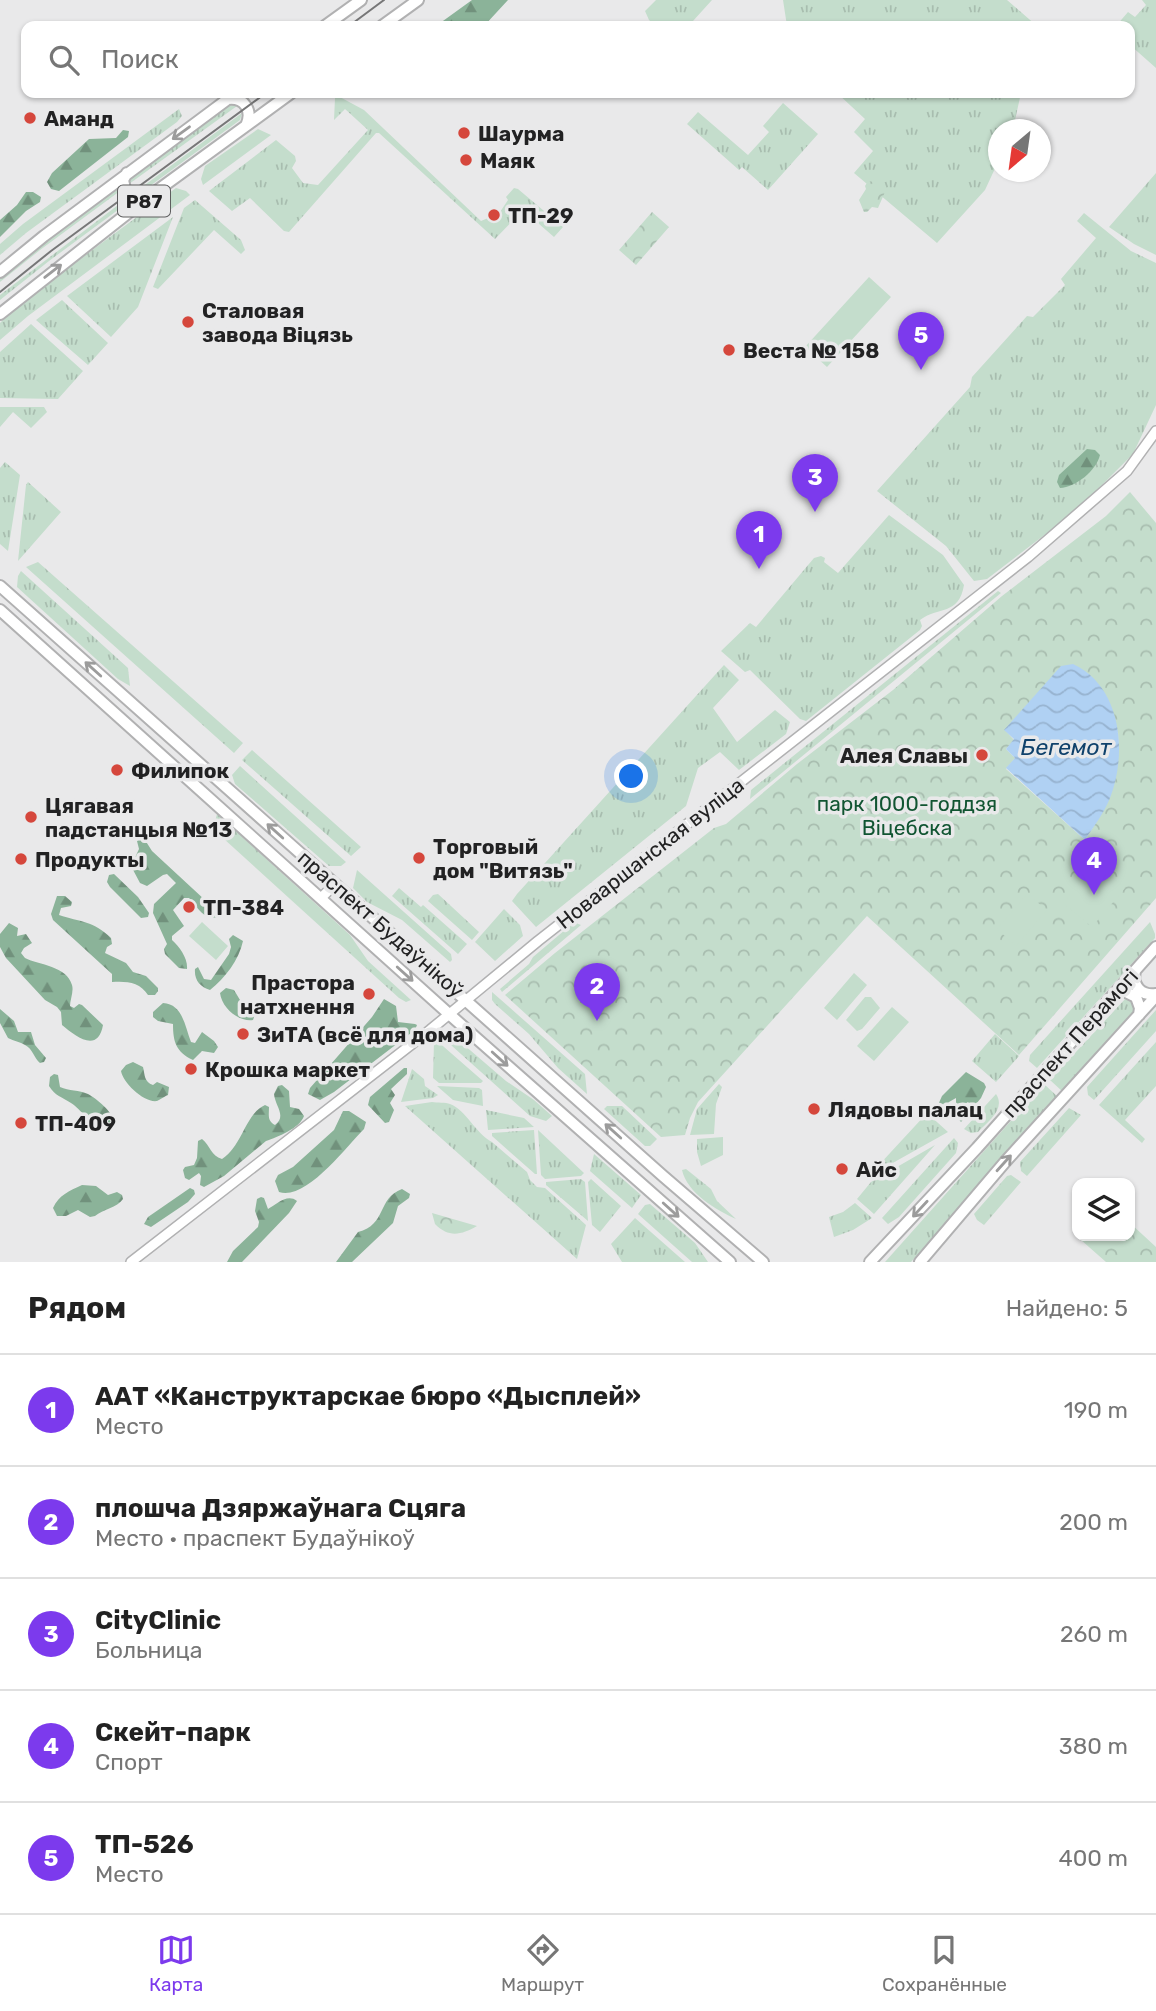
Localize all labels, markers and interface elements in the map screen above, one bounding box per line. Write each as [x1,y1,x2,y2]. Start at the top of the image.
search box [21,21,1135,98]
icon: search [45,41,83,79]
text: Поиск [101,44,179,75]
place label: Аманд [44,106,114,131]
marker: Аманд [22,110,38,126]
north arrow [988,119,1051,182]
place label: Шаурма [478,121,564,146]
one-way arrow [172,125,191,140]
marker: Шаурма [456,125,472,141]
place label: Маяк [480,148,535,173]
marker: Маяк [458,152,474,168]
road number: Р87 [118,186,170,216]
place label: ТП-29 [508,203,573,228]
marker: ТП-29 [486,207,502,223]
one-way arrow [43,264,62,279]
place label: Сталовая завода Віцязь [202,298,353,347]
pin: 5 [898,312,944,370]
marker: Сталовая завода Віцязь [180,314,196,330]
place label: Веста № 158 [743,338,879,363]
marker: Веста № 158 [721,342,737,358]
pin: 3 [792,454,838,512]
pin: 1 [736,511,782,569]
one-way arrow [84,661,102,677]
water label: Бегемот [1021,733,1113,761]
place label: Алея Славы [840,743,968,768]
marker: Алея Славы [974,747,990,763]
place label: Филипок [131,758,229,783]
your location [614,759,648,793]
marker: Филипок [109,762,125,778]
street label: Новааршанская вуліца [551,772,749,934]
park label: парк 1000-годдзя Віцебска [817,791,997,840]
place label: Цягавая падстанцыя №13 [45,793,232,842]
marker: Цягавая падстанцыя №13 [23,809,39,825]
one-way arrow [267,823,285,839]
place label: Торговый дом "Витязь" [433,834,573,883]
pin: 4 [1071,837,1117,895]
street label: праспект Будаўнікоў [293,845,469,1003]
place label: Продукты [35,847,144,872]
marker: Торговый дом "Витязь" [411,850,427,866]
marker: Продукты [13,851,29,867]
place label: ТП-384 [203,895,284,920]
marker: ТП-384 [181,899,197,915]
pin: 2 [574,963,620,1021]
street label: праспект Перамогі [997,964,1143,1122]
one-way arrow [396,966,414,982]
place label: Прастора натхнення [240,970,355,1019]
marker: Прастора натхнення [361,986,377,1002]
place label: ЗиТА (всё для дома) [257,1022,473,1047]
marker: ЗиТА (всё для дома) [235,1026,251,1042]
one-way arrow [491,1051,508,1068]
place label: Крошка маркет [205,1057,370,1082]
marker: Крошка маркет [183,1061,199,1077]
place label: Лядовы палац [828,1097,983,1122]
marker: Лядовы палац [806,1101,822,1117]
place label: ТП-409 [35,1111,116,1136]
marker: ТП-409 [13,1115,29,1131]
one-way arrow [605,1123,622,1140]
one-way arrow [996,1155,1012,1173]
place label: Айс [856,1157,897,1182]
marker: Айс [834,1161,850,1177]
map controls [1072,1178,1135,1241]
button: layers [1072,1178,1135,1241]
one-way arrow [912,1200,929,1217]
one-way arrow [662,1202,680,1218]
text: Рядом [28,1290,126,1326]
text: Найдено: 5 [1006,1294,1128,1322]
text: ААТ «Канструктарскае бюро «Дысплей» [95,1381,641,1412]
text: 1 [45,1396,57,1424]
text: 190 m [1064,1396,1128,1424]
text: Место [95,1412,164,1440]
text: плошча Дзяржаўнага Сцяга [95,1493,466,1524]
text: 2 [44,1508,58,1536]
text: 200 m [1059,1508,1128,1536]
text: Место · праспект Будаўнікоў [95,1524,415,1552]
text: CityClinic [95,1605,221,1636]
text: 3 [43,1620,59,1648]
text: 260 m [1060,1620,1128,1648]
text: Больница [95,1636,203,1664]
text: Скейт-парк [95,1717,251,1748]
text: 4 [43,1732,59,1760]
text: 380 m [1059,1732,1128,1760]
text: Спорт [95,1748,163,1776]
text: ТП-526 [95,1829,194,1860]
text: 5 [44,1844,58,1872]
text: 400 m [1058,1844,1128,1872]
text: Место [95,1860,164,1888]
tab: Карта [149,1931,203,1996]
tab: Маршрут [501,1931,584,1996]
tab: Сохранённые [882,1931,1007,1996]

